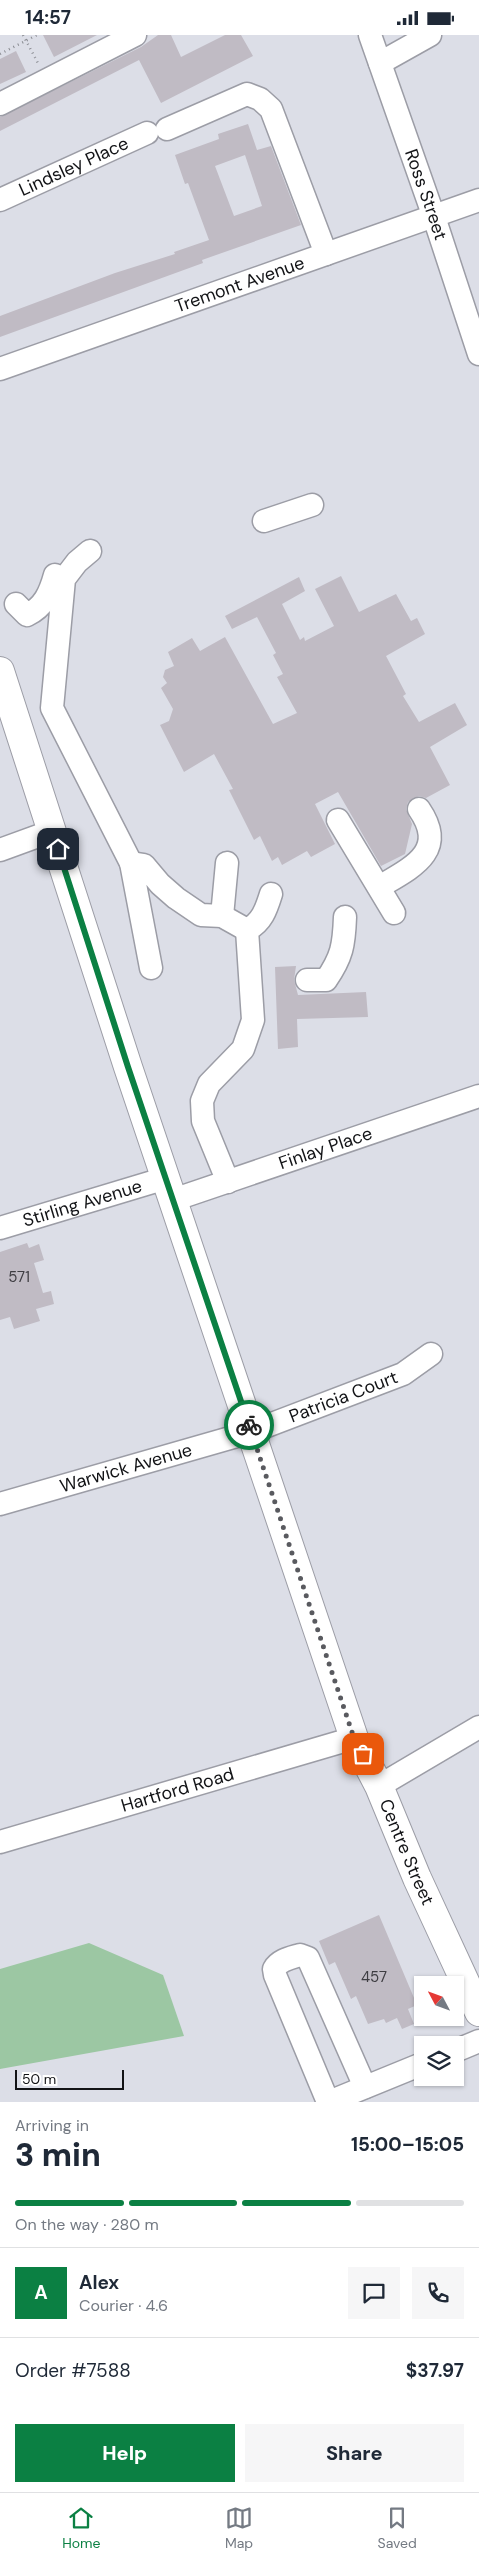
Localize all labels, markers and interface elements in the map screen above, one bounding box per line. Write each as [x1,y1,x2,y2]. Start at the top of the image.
text: 14:57 [25,5,71,30]
street label: Lindsley Place [15,131,132,202]
street label: Ross Street [399,146,453,243]
street label: Tremont Avenue [171,251,308,318]
pin [37,828,79,870]
icon: home [44,835,72,863]
street label: Finlay Place [275,1121,375,1175]
street label: Stirling Avenue [20,1174,145,1232]
house number: 571 [8,1267,30,1287]
street label: Patricia Court [286,1365,401,1428]
courier [224,1400,274,1450]
icon: bike [235,1411,263,1439]
street label: Warwick Avenue [57,1438,195,1498]
pin [342,1733,384,1775]
icon: bag [349,1740,377,1768]
street label: Hartford Road [118,1762,237,1818]
street label: Centre Street [374,1795,440,1909]
house number: 457 [361,1967,387,1987]
north arrow [414,1976,464,2026]
map controls [414,1976,464,2086]
button: layers [414,2036,464,2086]
scale bar [15,2067,124,2090]
text: 50 m [22,2070,56,2088]
text: Arriving in [15,2115,89,2136]
text: 15:00–15:05 [351,2132,464,2157]
text: 3 min [15,2134,101,2176]
text: On the way · 280 m [15,2214,159,2235]
button: chat [348,2267,400,2319]
button: phone [412,2267,464,2319]
text: Alex [79,2270,119,2295]
text: A [34,2280,48,2305]
text: Courier · 4.6 [79,2295,168,2316]
text: Order #7588 [15,2358,131,2383]
text: $37.97 [406,2358,464,2383]
button: Help [15,2424,235,2482]
button: Share [245,2424,464,2482]
tab: Home [62,2504,100,2552]
tab: Map [225,2504,253,2552]
tab: Saved [378,2504,417,2552]

